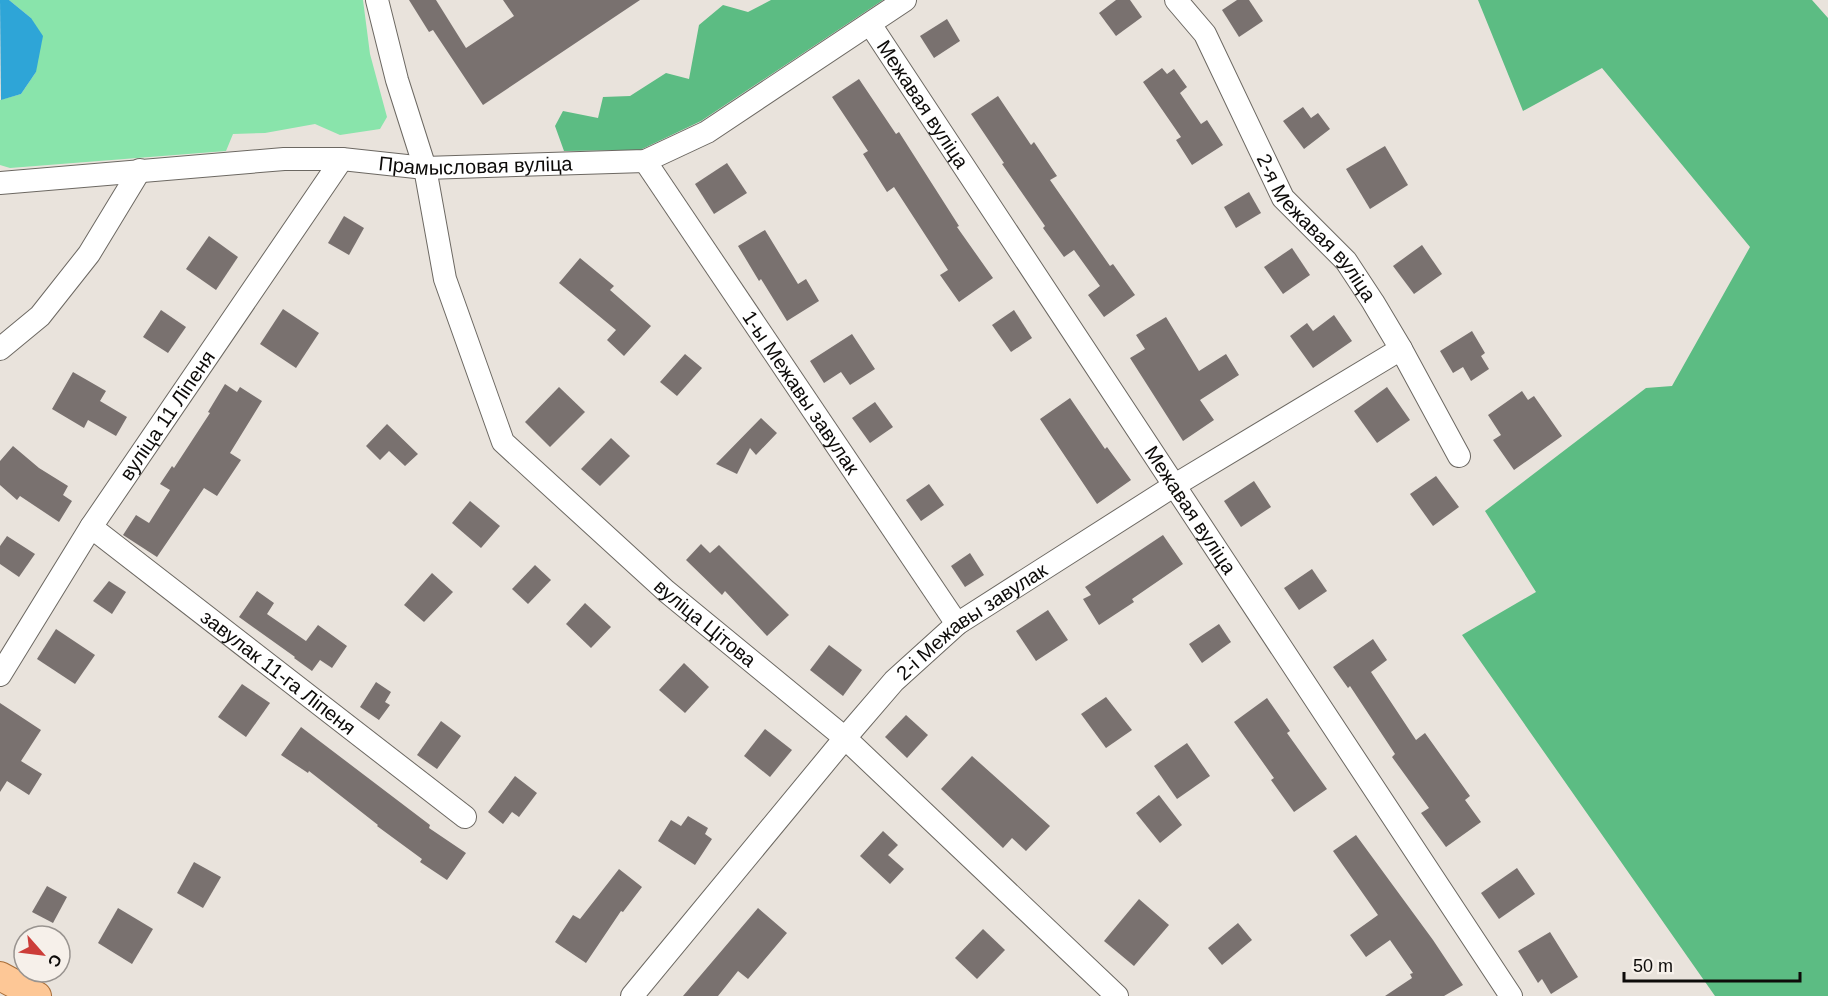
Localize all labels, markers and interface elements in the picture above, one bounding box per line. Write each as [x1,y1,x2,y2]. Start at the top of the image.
street label: Межавая вуліца [873,36,973,173]
street label: 2-я Межавая вуліца [1253,150,1381,306]
street label: Прамысловая вуліца [377,152,574,179]
street label: 1-ы Межавы завулак [738,307,864,478]
street label: вуліца 11 Ліпеня [115,346,219,484]
street label: Межавая вуліца [1140,442,1241,579]
street label: 2-і Межавы завулак [892,558,1051,684]
street label: вуліца Цітова [650,575,761,672]
street label: завулак 11-га Ліпеня [197,605,360,739]
north arrow [12,924,72,984]
scale bar [1624,945,1800,983]
text: С [44,952,65,970]
text: 50 m [1633,956,1673,976]

